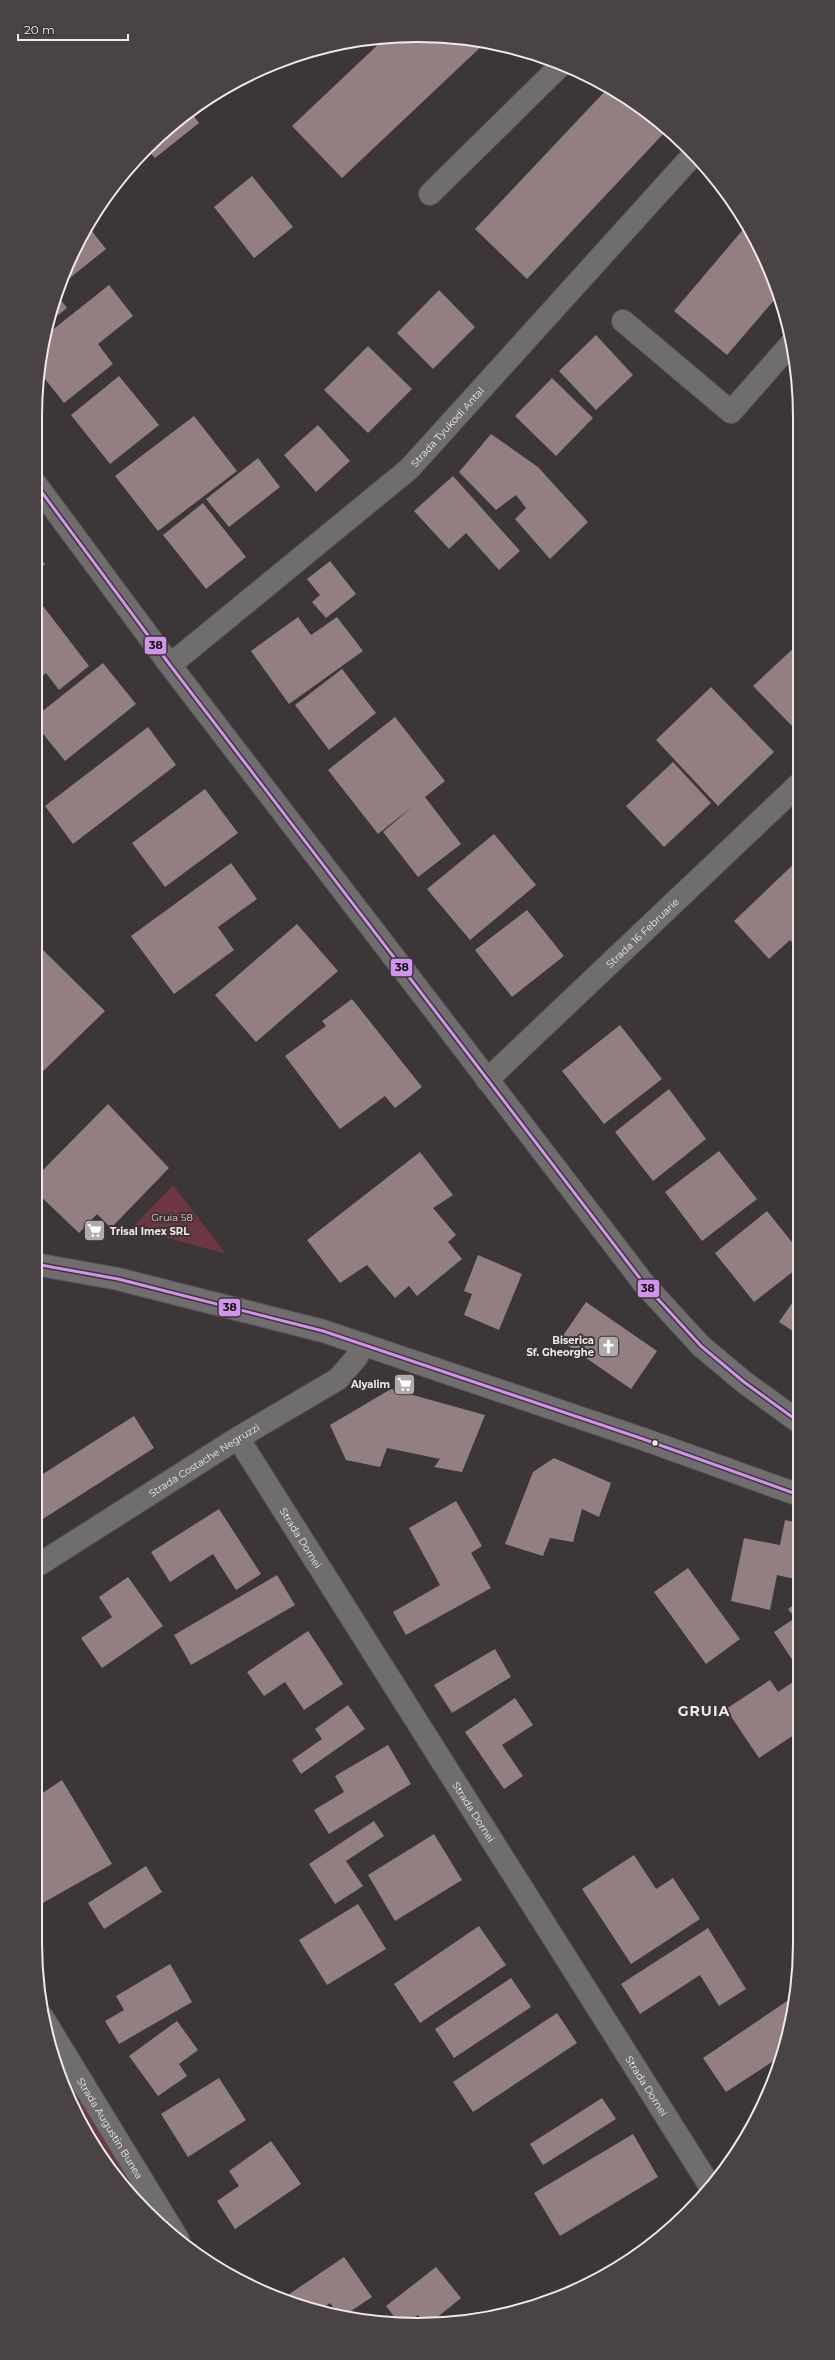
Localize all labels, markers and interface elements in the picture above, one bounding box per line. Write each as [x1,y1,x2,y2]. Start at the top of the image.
scale bar [18,16,128,42]
text: 20 m [24,22,55,37]
street label: Strada Tyukodi Antal [408,384,487,470]
line badge: 38 [144,636,167,655]
text: 38 [148,638,163,652]
street label: Strada 16 Februarie [603,895,682,971]
line badge: 38 [390,958,413,977]
text: 38 [394,960,409,974]
park label: Gruia 58 [151,1211,193,1224]
supermarket icon: Trisal Imex SRL [81,1218,107,1244]
place label: Trisal Imex SRL [110,1225,189,1238]
line badge: 38 [637,1279,660,1298]
text: 38 [640,1281,655,1295]
line badge: 38 [218,1298,241,1317]
text: 38 [222,1300,237,1314]
church icon: Biserica Sf. Gheorghe [596,1333,622,1359]
place label: Biserica Sf. Gheorghe [526,1334,594,1359]
supermarket icon: Alyalim [392,1371,418,1397]
place label: Alyalim [350,1378,390,1391]
street label: Strada Costache Negruzzi [146,1421,262,1500]
unlabelled marker [650,1438,660,1448]
street label: Strada Dornei [277,1505,324,1571]
district label: GRUIA [678,1702,730,1720]
street label: Strada Dornei [450,1779,497,1845]
street label: Strada Dornei [622,2053,670,2119]
street label: Strada Augustin Bunea [74,2075,146,2181]

